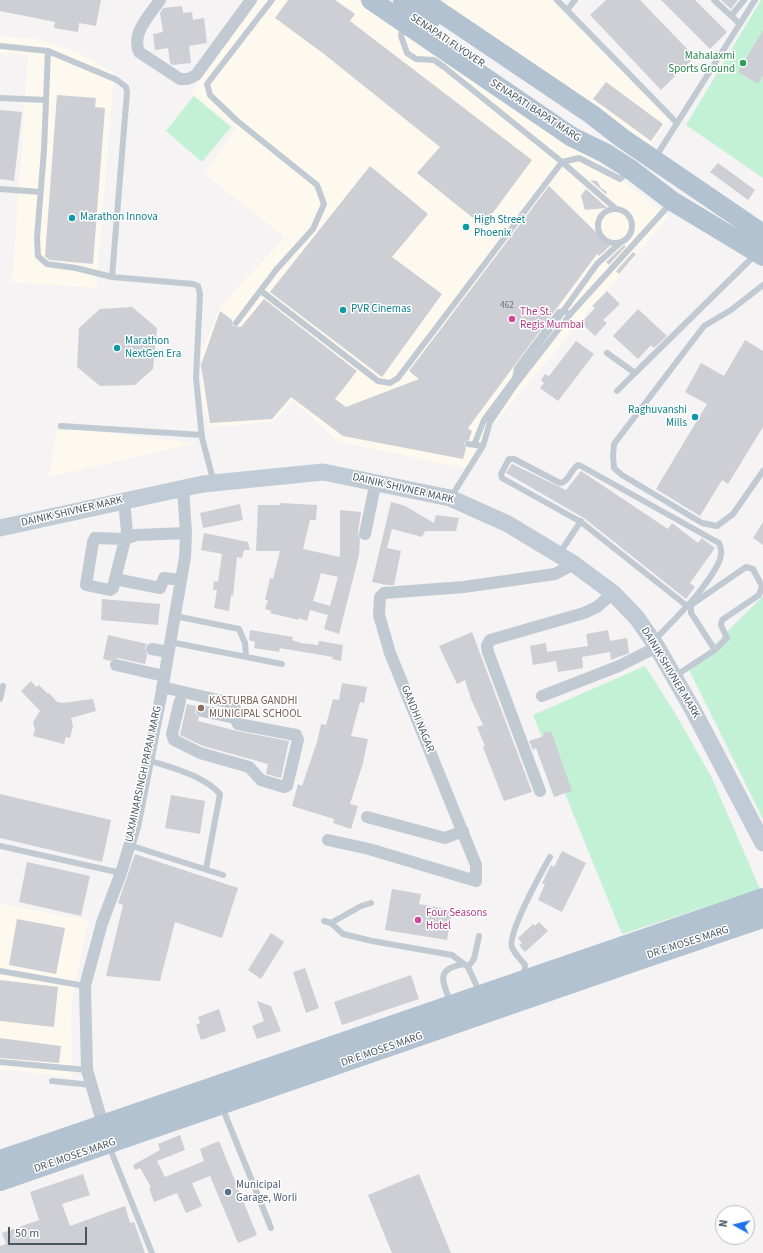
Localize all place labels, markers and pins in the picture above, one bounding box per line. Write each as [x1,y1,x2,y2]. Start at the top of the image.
place label: Mahalaxmi Sports Ground [668,50,735,76]
marker: Mahalaxmi Sports Ground [738,58,748,68]
place label: Marathon Innova [80,211,158,225]
marker: Marathon Innova [67,213,77,223]
place label: High Street Phoenix [474,214,525,240]
marker: High Street Phoenix [461,222,471,232]
place label: PVR Cinemas [351,303,411,317]
marker: PVR Cinemas [338,305,348,315]
place label: The St. Regis Mumbai [520,306,584,332]
marker: The St. Regis Mumbai [507,314,517,324]
place label: Marathon NextGen Era [125,335,181,361]
marker: Marathon NextGen Era [112,343,122,353]
place label: Raghuvanshi Mills [628,404,687,430]
marker: Raghuvanshi Mills [690,412,700,422]
place label: KASTURBA GANDHI MUNICIPAL SCHOOL [209,695,302,721]
marker: KASTURBA GANDHI MUNICIPAL SCHOOL [196,703,206,713]
place label: Four Seasons Hotel [426,907,487,933]
marker: Four Seasons Hotel [413,915,423,925]
place label: Municipal Garage, Worli [236,1179,297,1205]
marker: Municipal Garage, Worli [223,1187,233,1197]

